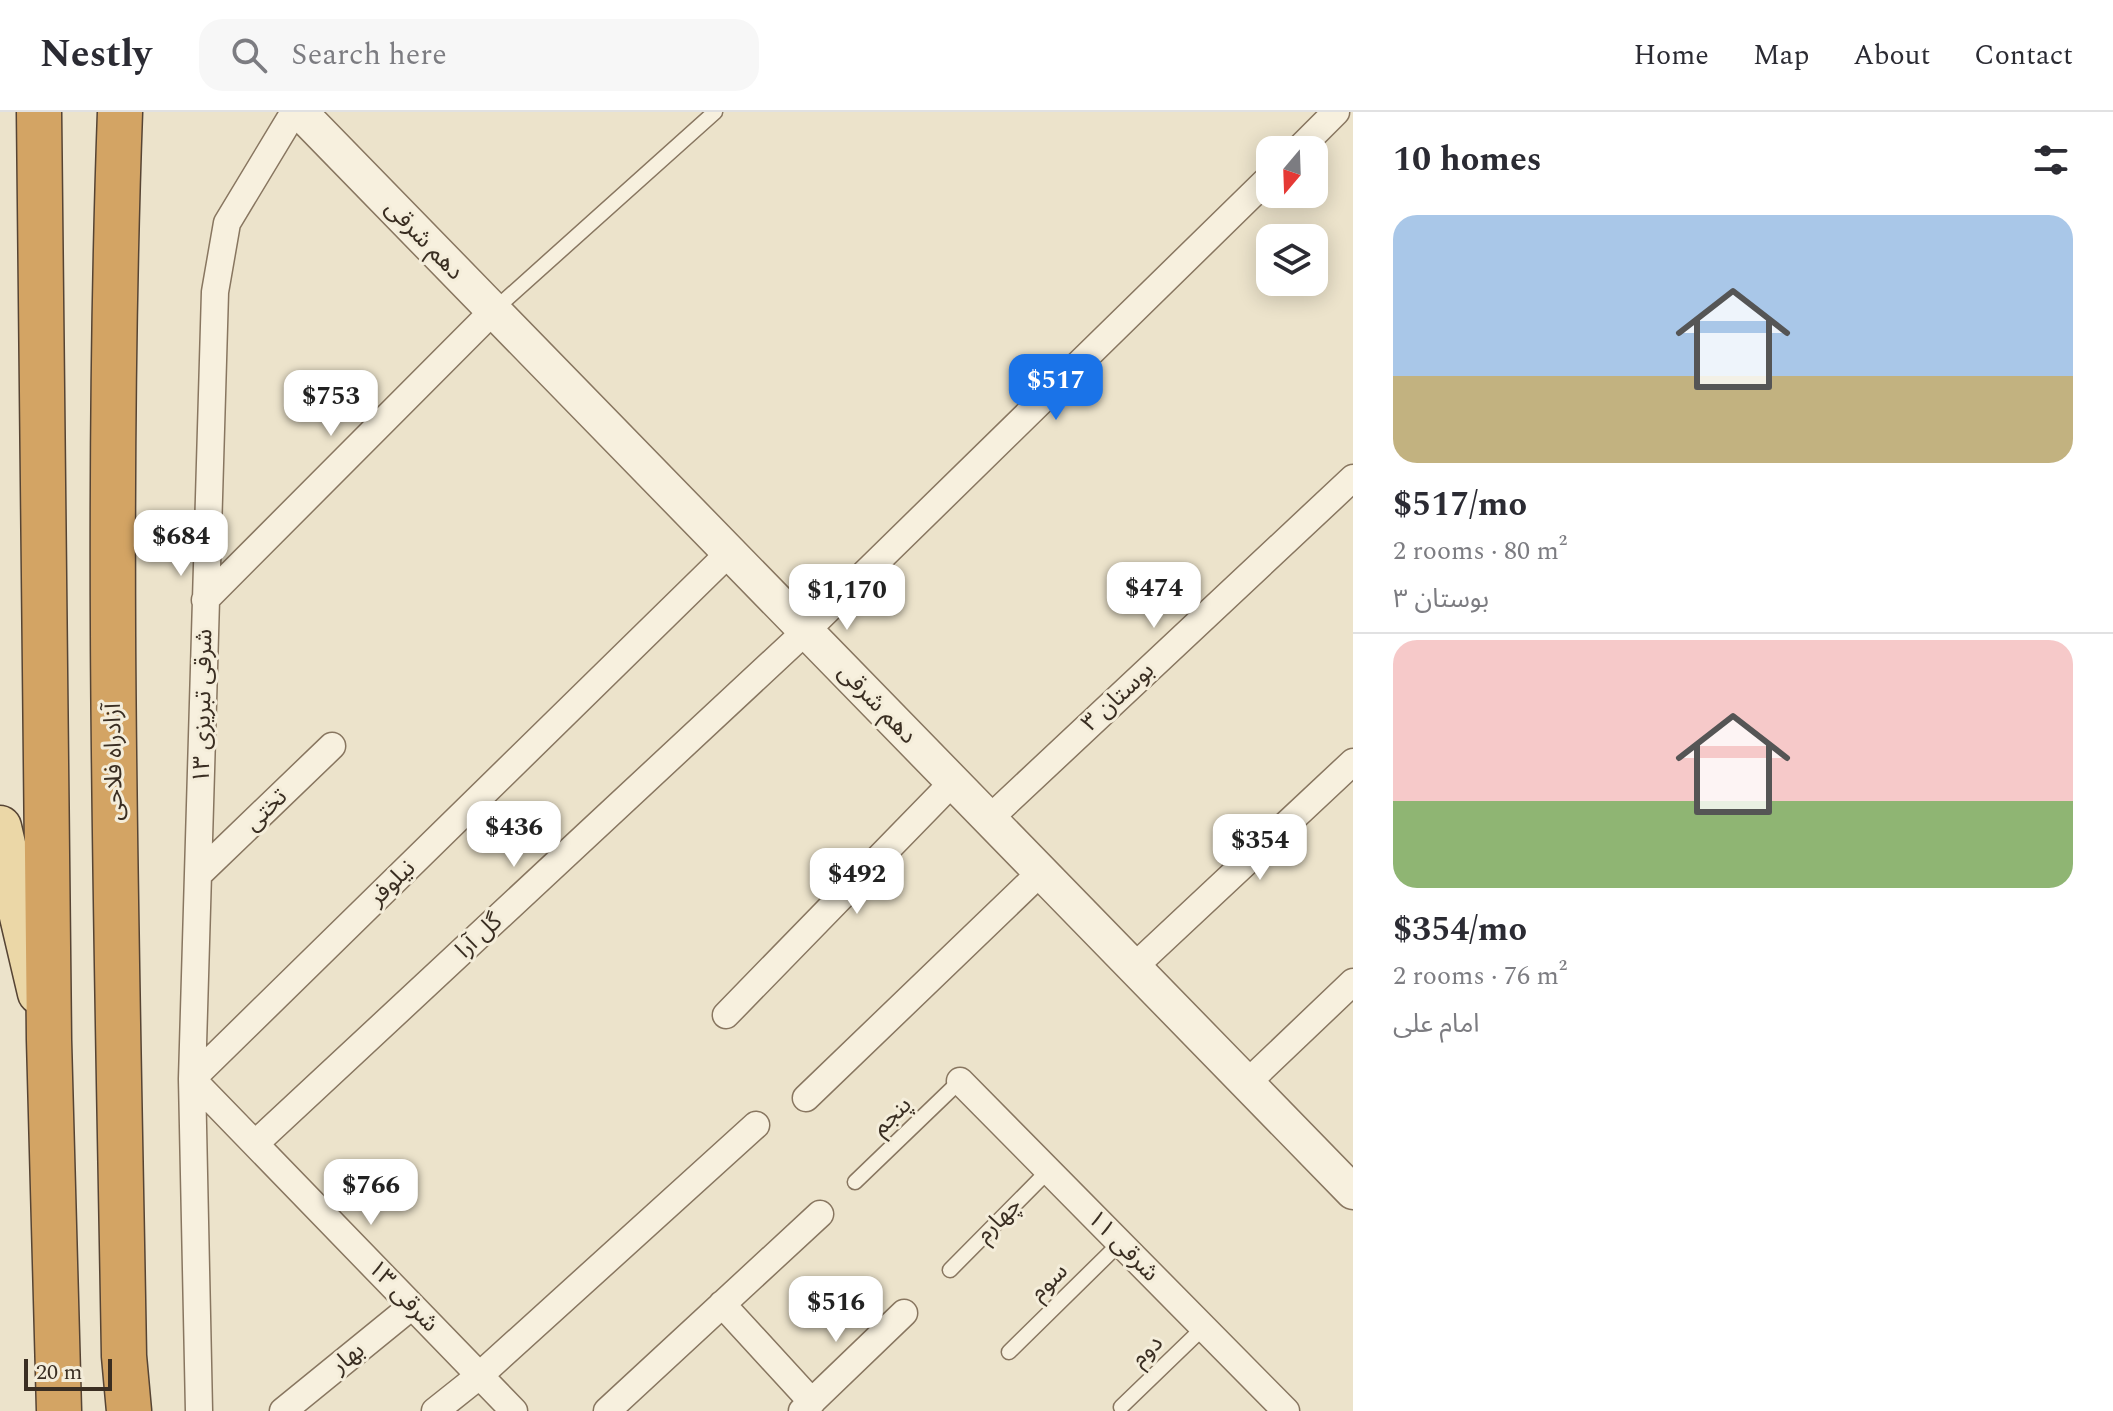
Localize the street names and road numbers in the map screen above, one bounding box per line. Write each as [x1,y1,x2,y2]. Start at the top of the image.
street label: دهم شرقی [376,191,472,289]
street label: ۱۳ شرقی تبریزی [184,628,222,784]
street label: بوستان ۳ [1073,654,1163,740]
street label: دهم شرقی [829,655,925,753]
street label: آزادراه فلاحی [95,702,133,821]
street label: تختی [236,780,296,840]
street label: نیلوفر [359,851,424,915]
street label: گل آرا [447,904,511,967]
street label: پنجم [864,1088,920,1144]
street label: چهارم [968,1189,1030,1251]
street label: ۱۱ شرقی [1079,1202,1167,1290]
street label: ۱۳ شرقی [359,1251,447,1341]
street label: سوم [1021,1255,1077,1309]
street label: دوم [1122,1326,1172,1376]
street label: بهار [323,1333,373,1383]

